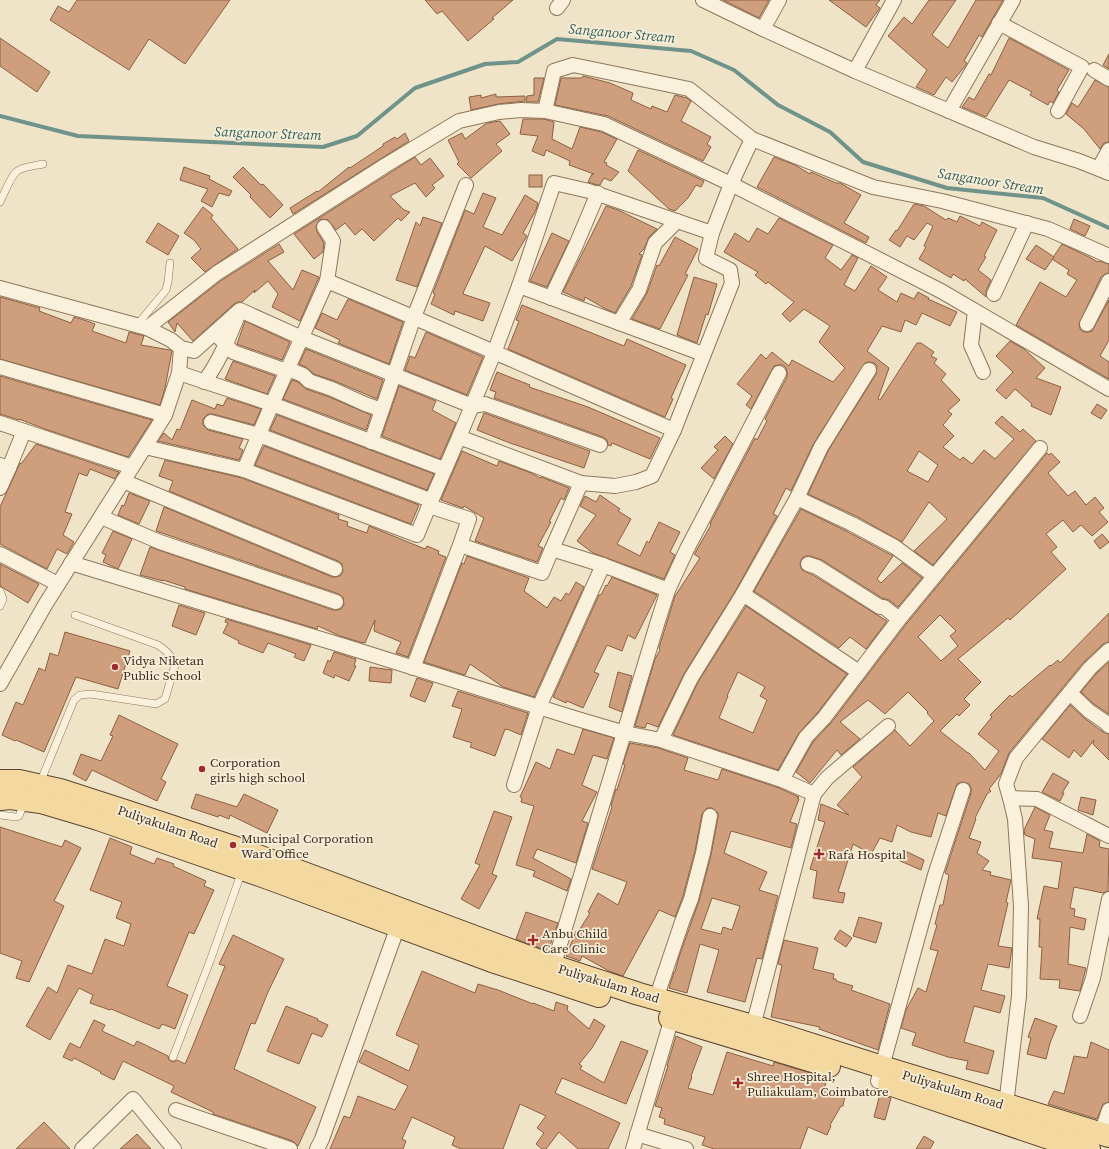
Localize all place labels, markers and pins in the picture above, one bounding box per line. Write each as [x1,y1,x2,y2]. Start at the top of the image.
place label: Vidya Niketan Public School [123,652,204,684]
marker: Vidya Niketan Public School [110,662,120,672]
place label: Corporation girls high school [210,754,305,786]
marker: Corporation girls high school [197,764,207,774]
place label: Municipal Corporation Ward Office [241,830,374,862]
marker: Municipal Corporation Ward Office [228,840,238,850]
place label: Rafa Hospital [828,846,906,863]
marker: Rafa Hospital [813,848,825,860]
place label: Anbu Child Care Clinic [542,925,608,957]
marker: Anbu Child Care Clinic [527,934,539,946]
place label: Shree Hospital, Puliakulam, Coimbatore [747,1068,889,1100]
marker: Shree Hospital, Puliakulam, Coimbatore [732,1077,744,1089]

